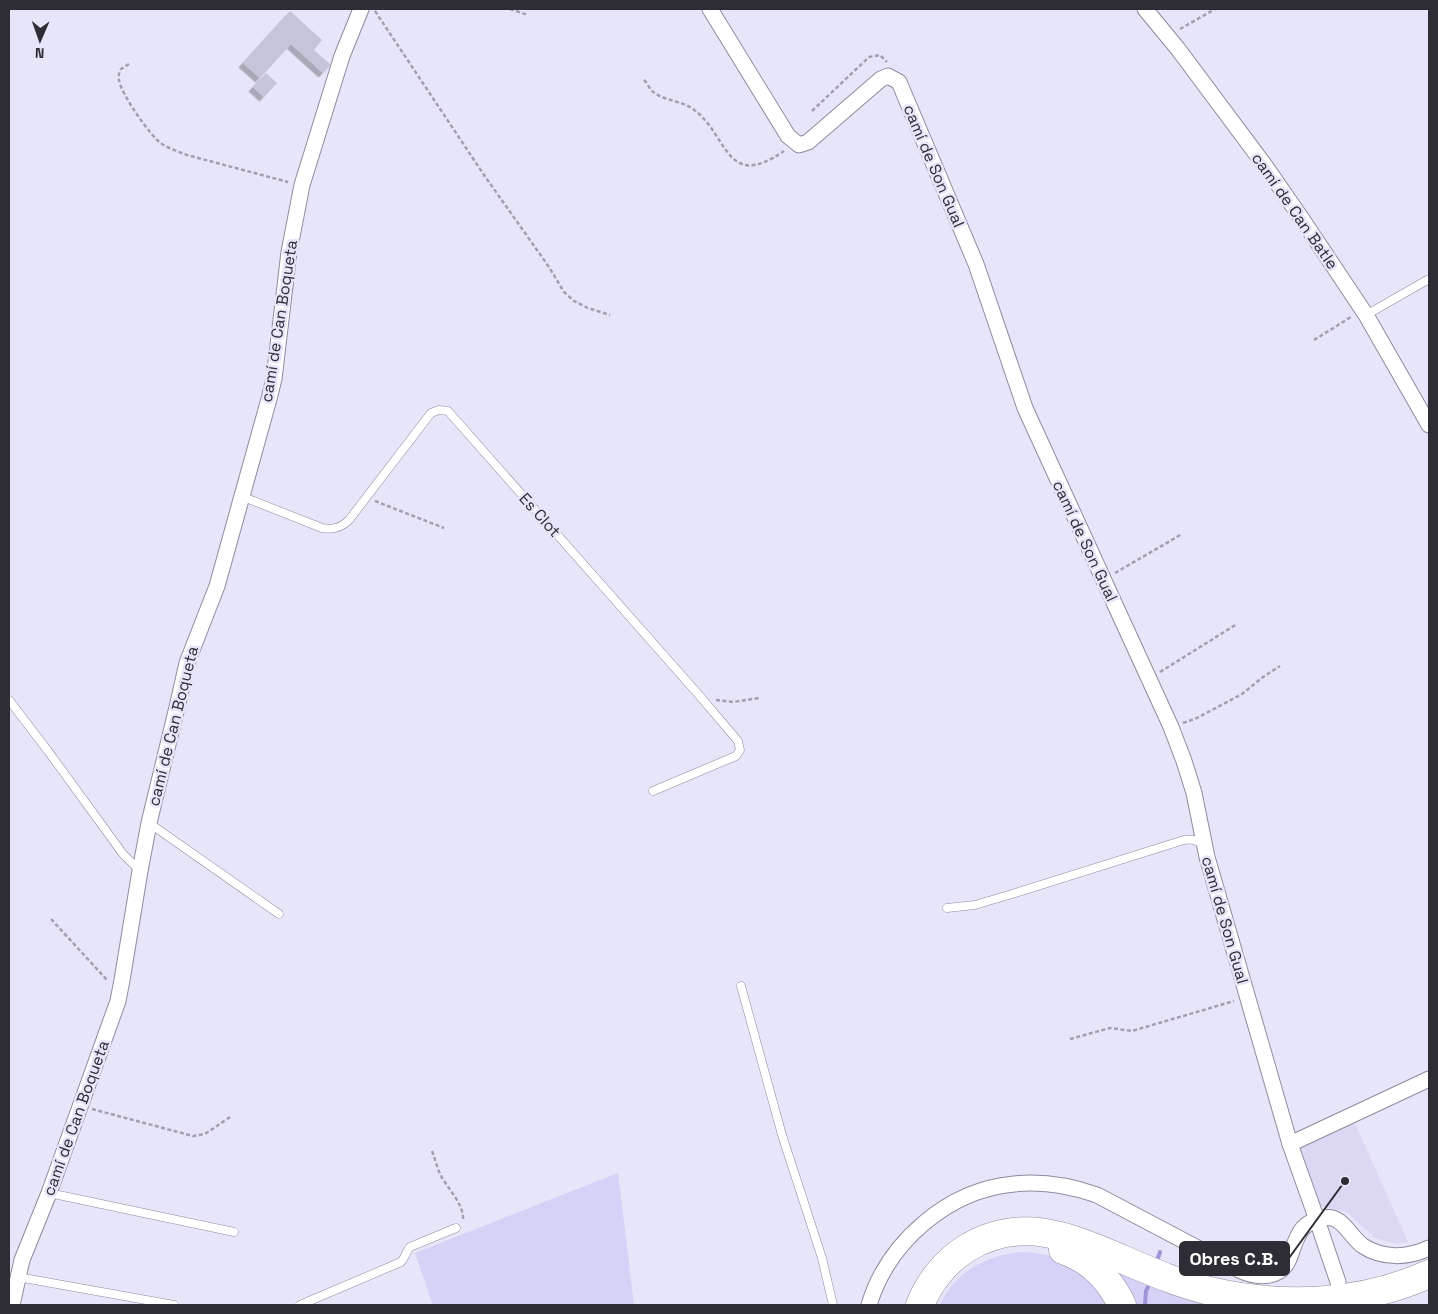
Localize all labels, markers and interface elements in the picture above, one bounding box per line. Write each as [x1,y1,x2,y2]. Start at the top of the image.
north arrow [15,15,65,65]
text: N [35,44,45,62]
street label: camí de Son Gual [899,101,969,231]
street label: camí de Can Batle [1247,149,1343,273]
street label: camí de Can Boqueta [256,238,302,404]
street label: camí de Son Gual [1048,477,1122,605]
street label: Es Clot [515,488,565,542]
street label: camí de Can Boqueta [143,644,203,808]
street label: camí de Son Gual [1197,854,1253,986]
street label: camí de Can Boqueta [38,1037,114,1199]
callout: Obres C.B. [1180,1242,1289,1275]
text: Obres C.B. [1189,1247,1279,1270]

